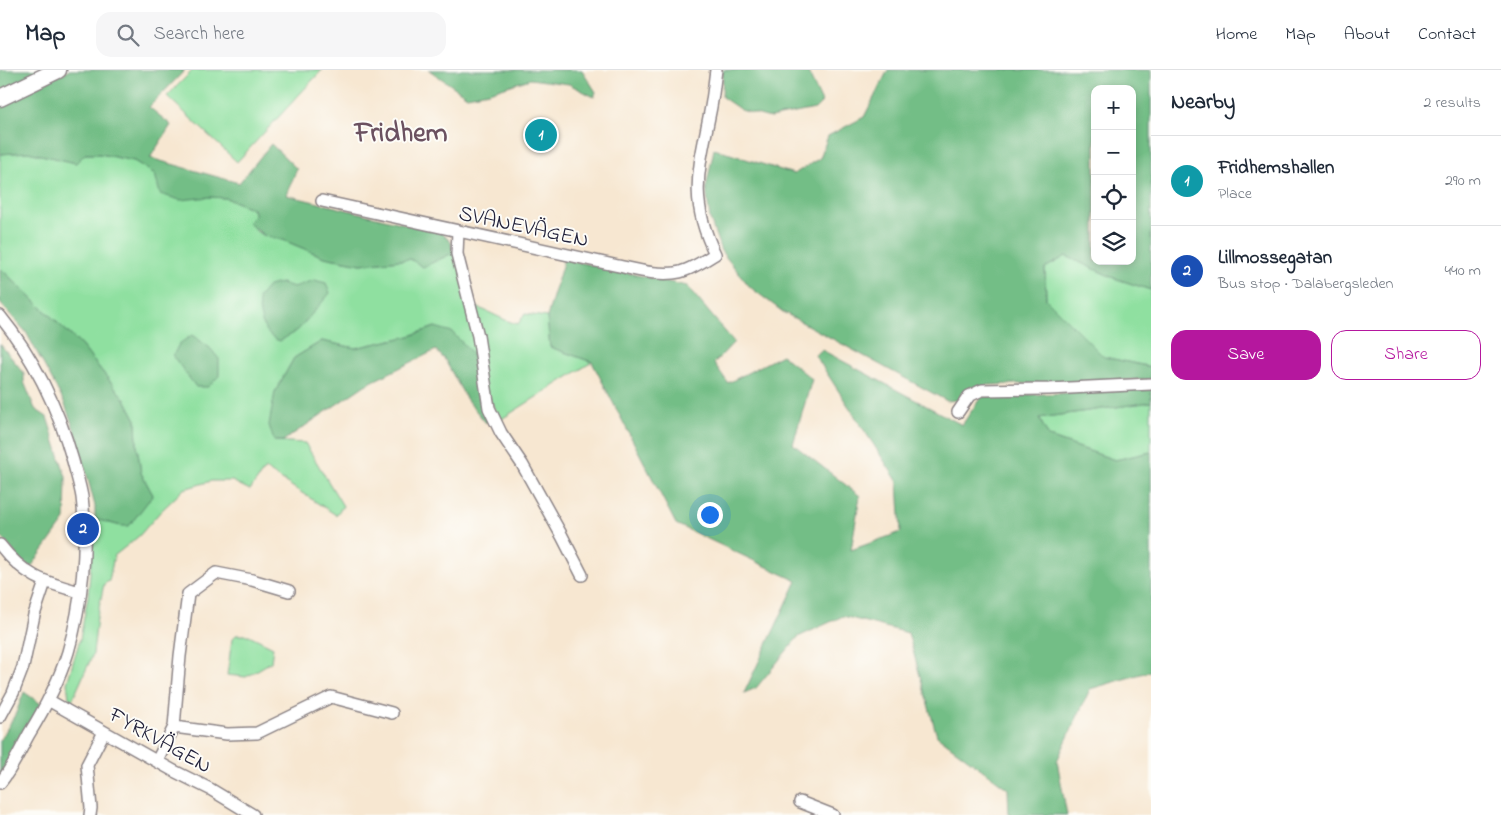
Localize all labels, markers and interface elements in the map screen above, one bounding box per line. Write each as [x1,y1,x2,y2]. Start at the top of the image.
search box [96,12,446,57]
text: Map [25,17,66,52]
icon: search [114,21,142,49]
text: Search here [154,21,245,48]
text: Home [1216,22,1257,48]
text: Map [1285,22,1316,48]
text: About [1344,22,1390,48]
text: Contact [1418,22,1476,48]
map controls [1091,85,1136,265]
button: + [1091,85,1136,130]
text: Nearby [1171,88,1235,118]
text: 2 results [1423,91,1481,115]
district label: Fridhem [353,114,448,155]
pin: 1 [525,116,557,154]
button: − [1091,130,1136,175]
text: Fridhemshallen [1218,155,1334,182]
text: 1 [1184,169,1190,193]
text: 290 m [1445,169,1481,193]
button: locate [1091,175,1136,220]
text: Place [1218,182,1252,206]
street label: SVANEVÄGEN [455,199,591,257]
button: layers [1091,220,1136,265]
text: Lillmossegatan [1218,245,1332,272]
text: 2 [1183,259,1191,283]
text: 440 m [1444,259,1481,283]
text: Bus stop · Dalabergsleden [1218,272,1394,296]
button: Save [1171,330,1321,380]
button: Share [1331,330,1481,380]
your location [697,502,723,528]
pin: 2 [67,510,99,548]
street label: FYRKVÄGEN [101,700,217,783]

